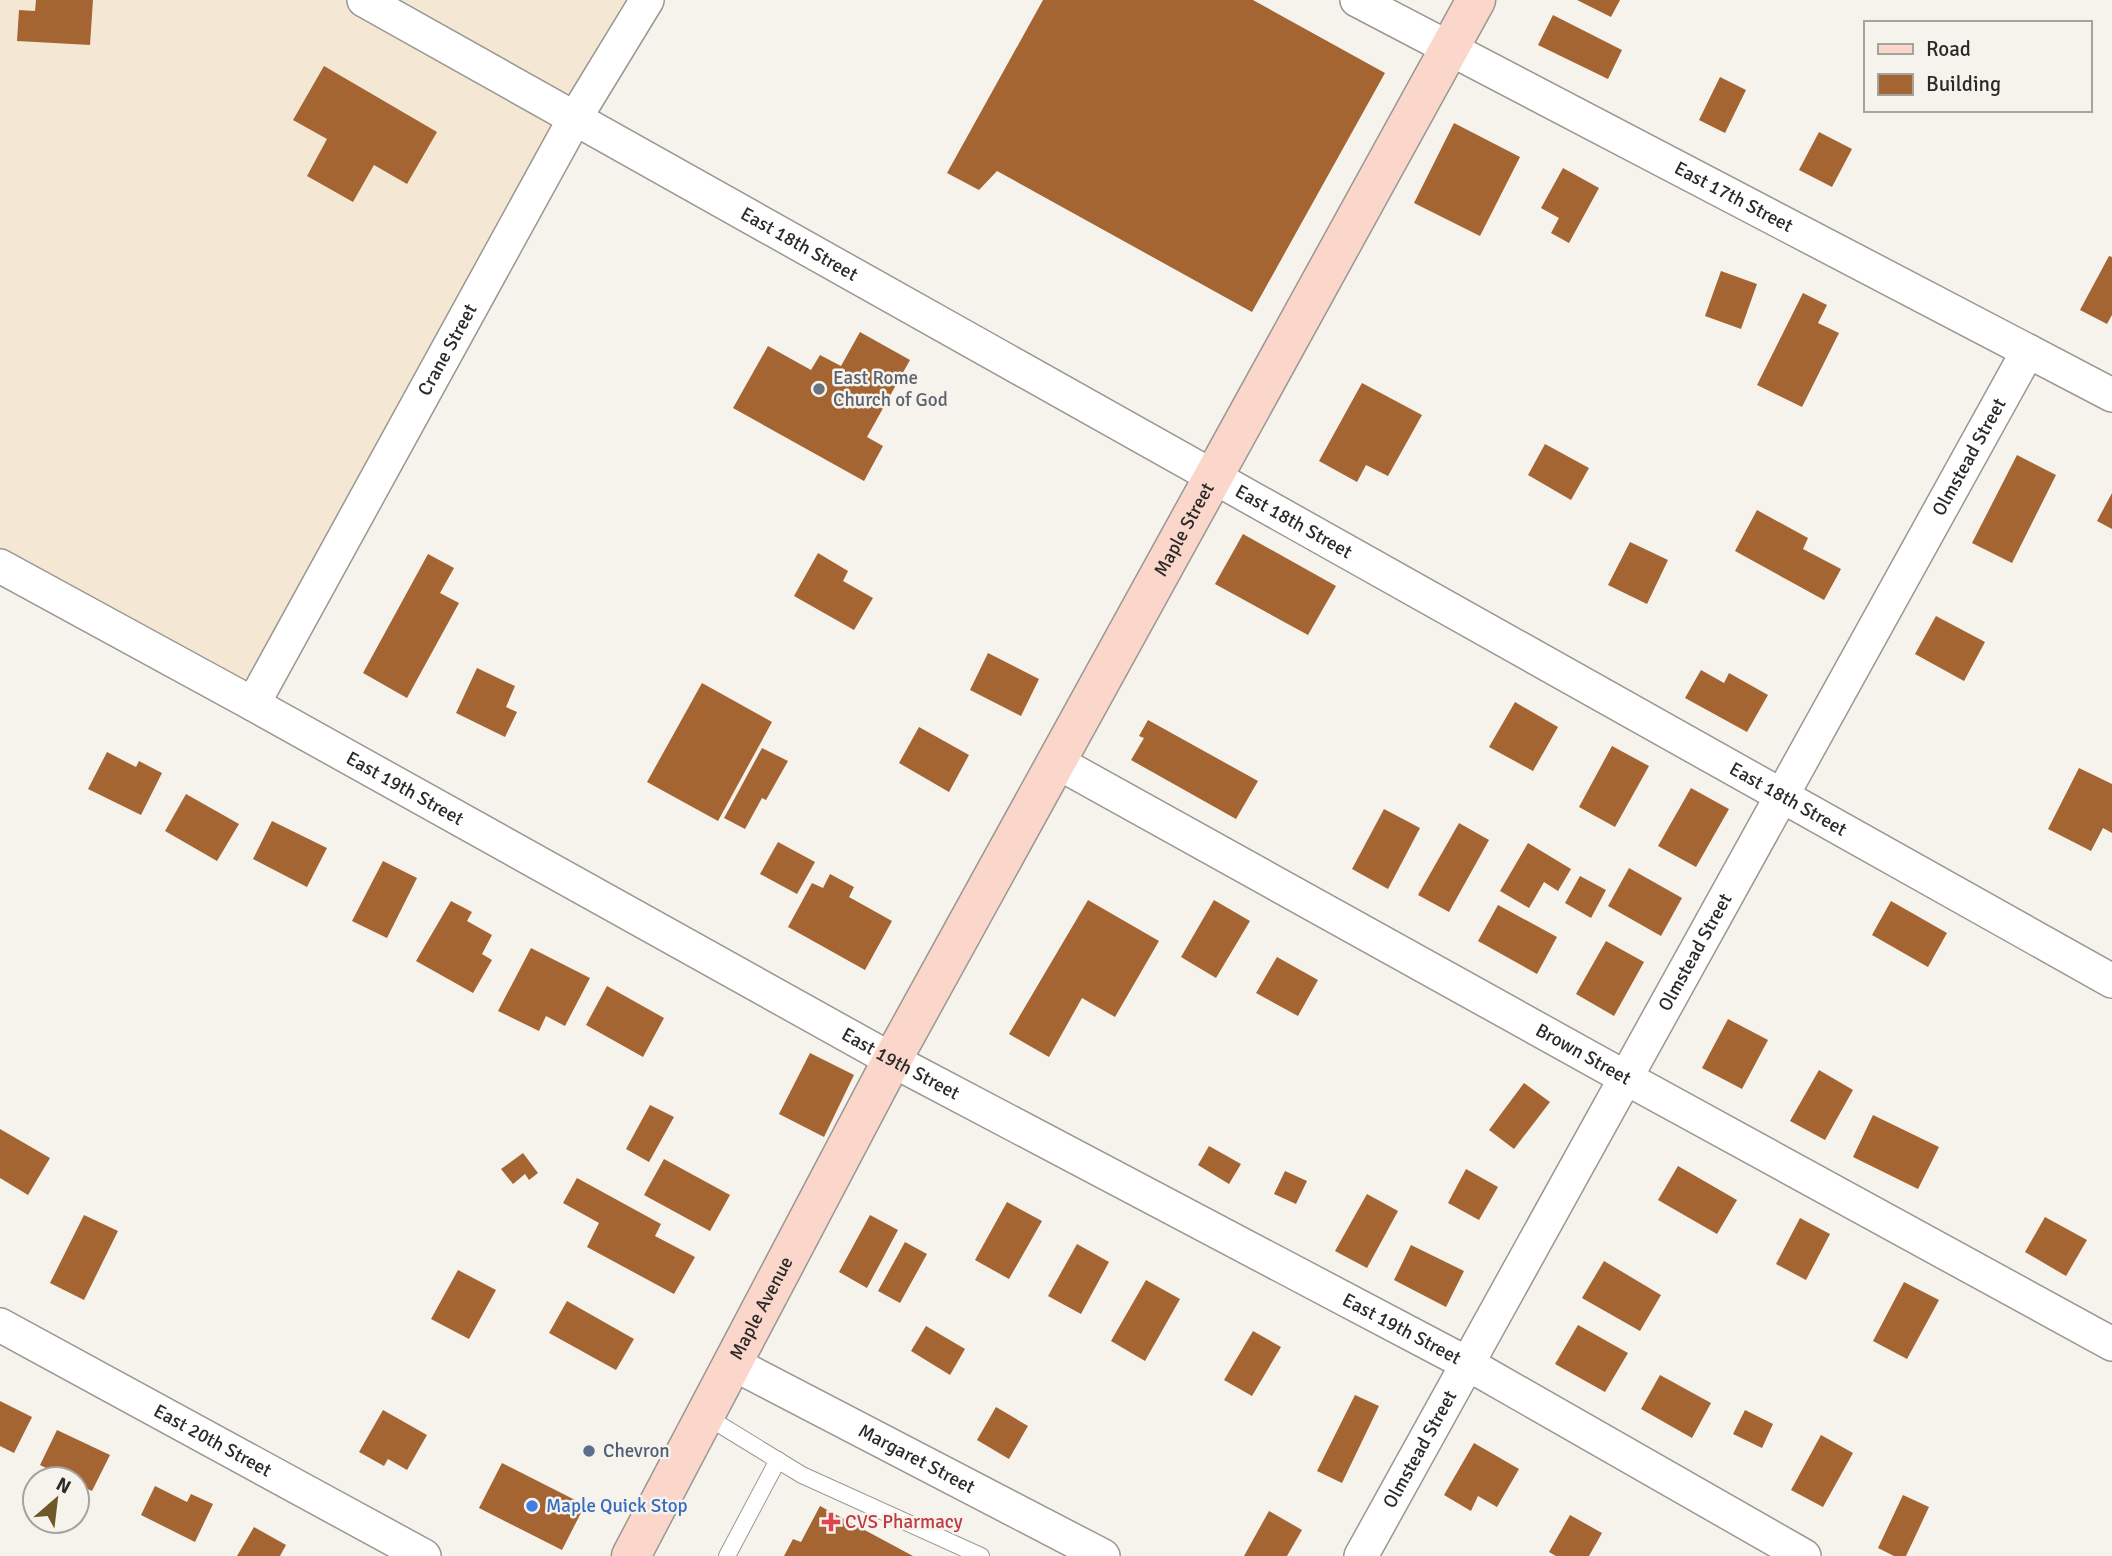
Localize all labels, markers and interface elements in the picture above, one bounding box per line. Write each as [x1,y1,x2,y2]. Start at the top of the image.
legend [1864,21,2091,112]
text: Road [1926,36,1971,62]
text: Building [1926,71,2001,97]
street label: East 17th Street [1670,156,1797,238]
street label: East 18th Street [736,202,862,287]
street label: Crane Street [413,299,483,400]
place label: East Rome Church of God [833,366,948,412]
marker: East Rome Church of God [811,381,827,397]
street label: Olmstead Street [1927,394,2012,520]
street label: Maple Street [1149,478,1220,581]
street label: East 18th Street [1231,479,1357,564]
street label: East 19th Street [342,746,468,831]
street label: East 18th Street [1725,757,1851,842]
street label: Olmstead Street [1653,889,1738,1015]
street label: Brown Street [1531,1018,1635,1091]
street label: East 19th Street [837,1022,964,1106]
street label: Maple Avenue [724,1252,798,1364]
street label: East 19th Street [1338,1288,1465,1370]
street label: Olmstead Street [1378,1386,1462,1512]
street label: East 20th Street [149,1399,276,1483]
street label: Margaret Street [854,1419,979,1499]
place label: Chevron [603,1439,670,1463]
marker: Chevron [581,1443,597,1459]
north arrow [21,1465,91,1535]
text: N [52,1472,75,1500]
place label: Maple Quick Stop [546,1494,688,1518]
marker: Maple Quick Stop [524,1498,540,1514]
place label: CVS Pharmacy [845,1510,963,1534]
marker: CVS Pharmacy [823,1514,839,1530]

